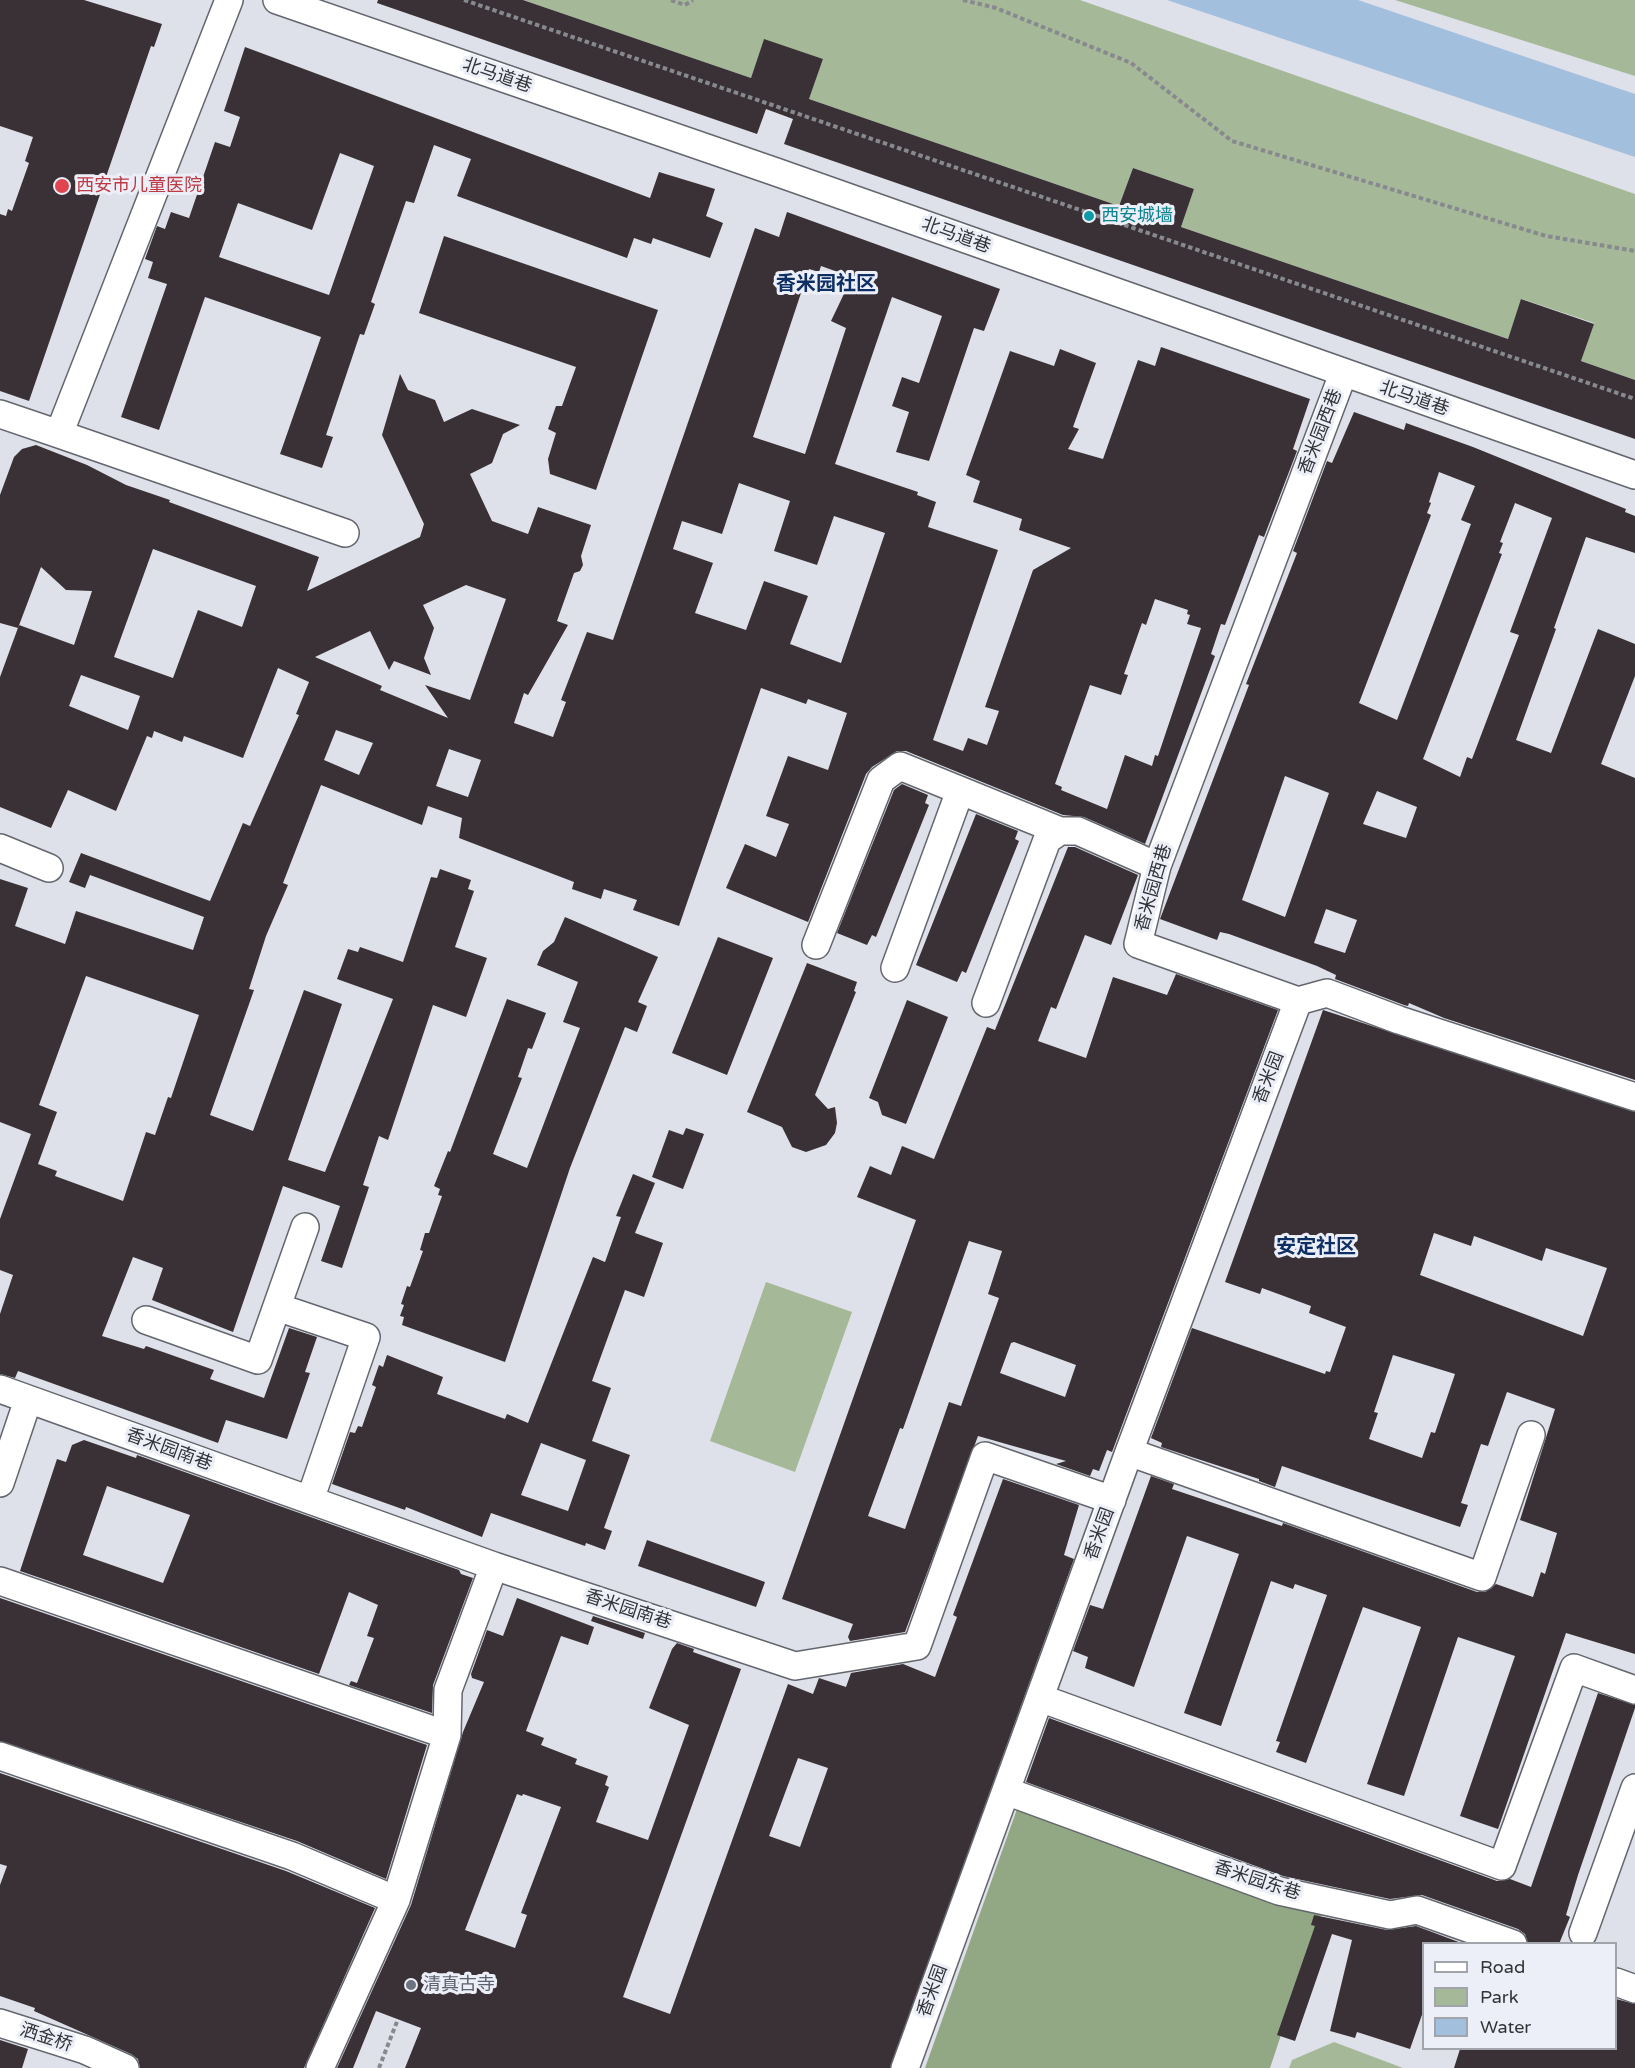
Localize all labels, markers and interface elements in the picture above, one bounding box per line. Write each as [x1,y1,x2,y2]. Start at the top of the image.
street label: 北马道巷 [459,54,535,98]
place label: 西安市儿童医院 [76,175,202,197]
marker: 西安市儿童医院 [53,177,71,195]
place label: 西安城墙 [1101,205,1173,227]
marker: 西安城墙 [1082,209,1096,223]
street label: 北马道巷 [918,214,994,258]
district label: 香米园社区 [776,273,876,297]
street label: 北马道巷 [1376,377,1452,421]
street label: 香米园西巷 [1295,386,1347,478]
street label: 香米园西巷 [1131,842,1177,934]
street label: 香米园 [1249,1049,1289,1107]
district label: 安定社区 [1276,1236,1356,1260]
street label: 香米园南巷 [123,1424,215,1476]
street label: 香米园 [1081,1505,1119,1563]
street label: 香米园南巷 [582,1586,674,1634]
street label: 香米园东巷 [1211,1857,1303,1905]
legend [1422,1942,1617,2050]
text: Road [1480,1956,1525,1978]
street label: 香米园 [914,1962,952,2020]
place label: 清真古寺 [423,1974,495,1996]
marker: 清真古寺 [404,1978,418,1992]
text: Park [1480,1986,1518,2008]
text: Water [1480,2016,1531,2038]
street label: 洒金桥 [17,2019,75,2057]

